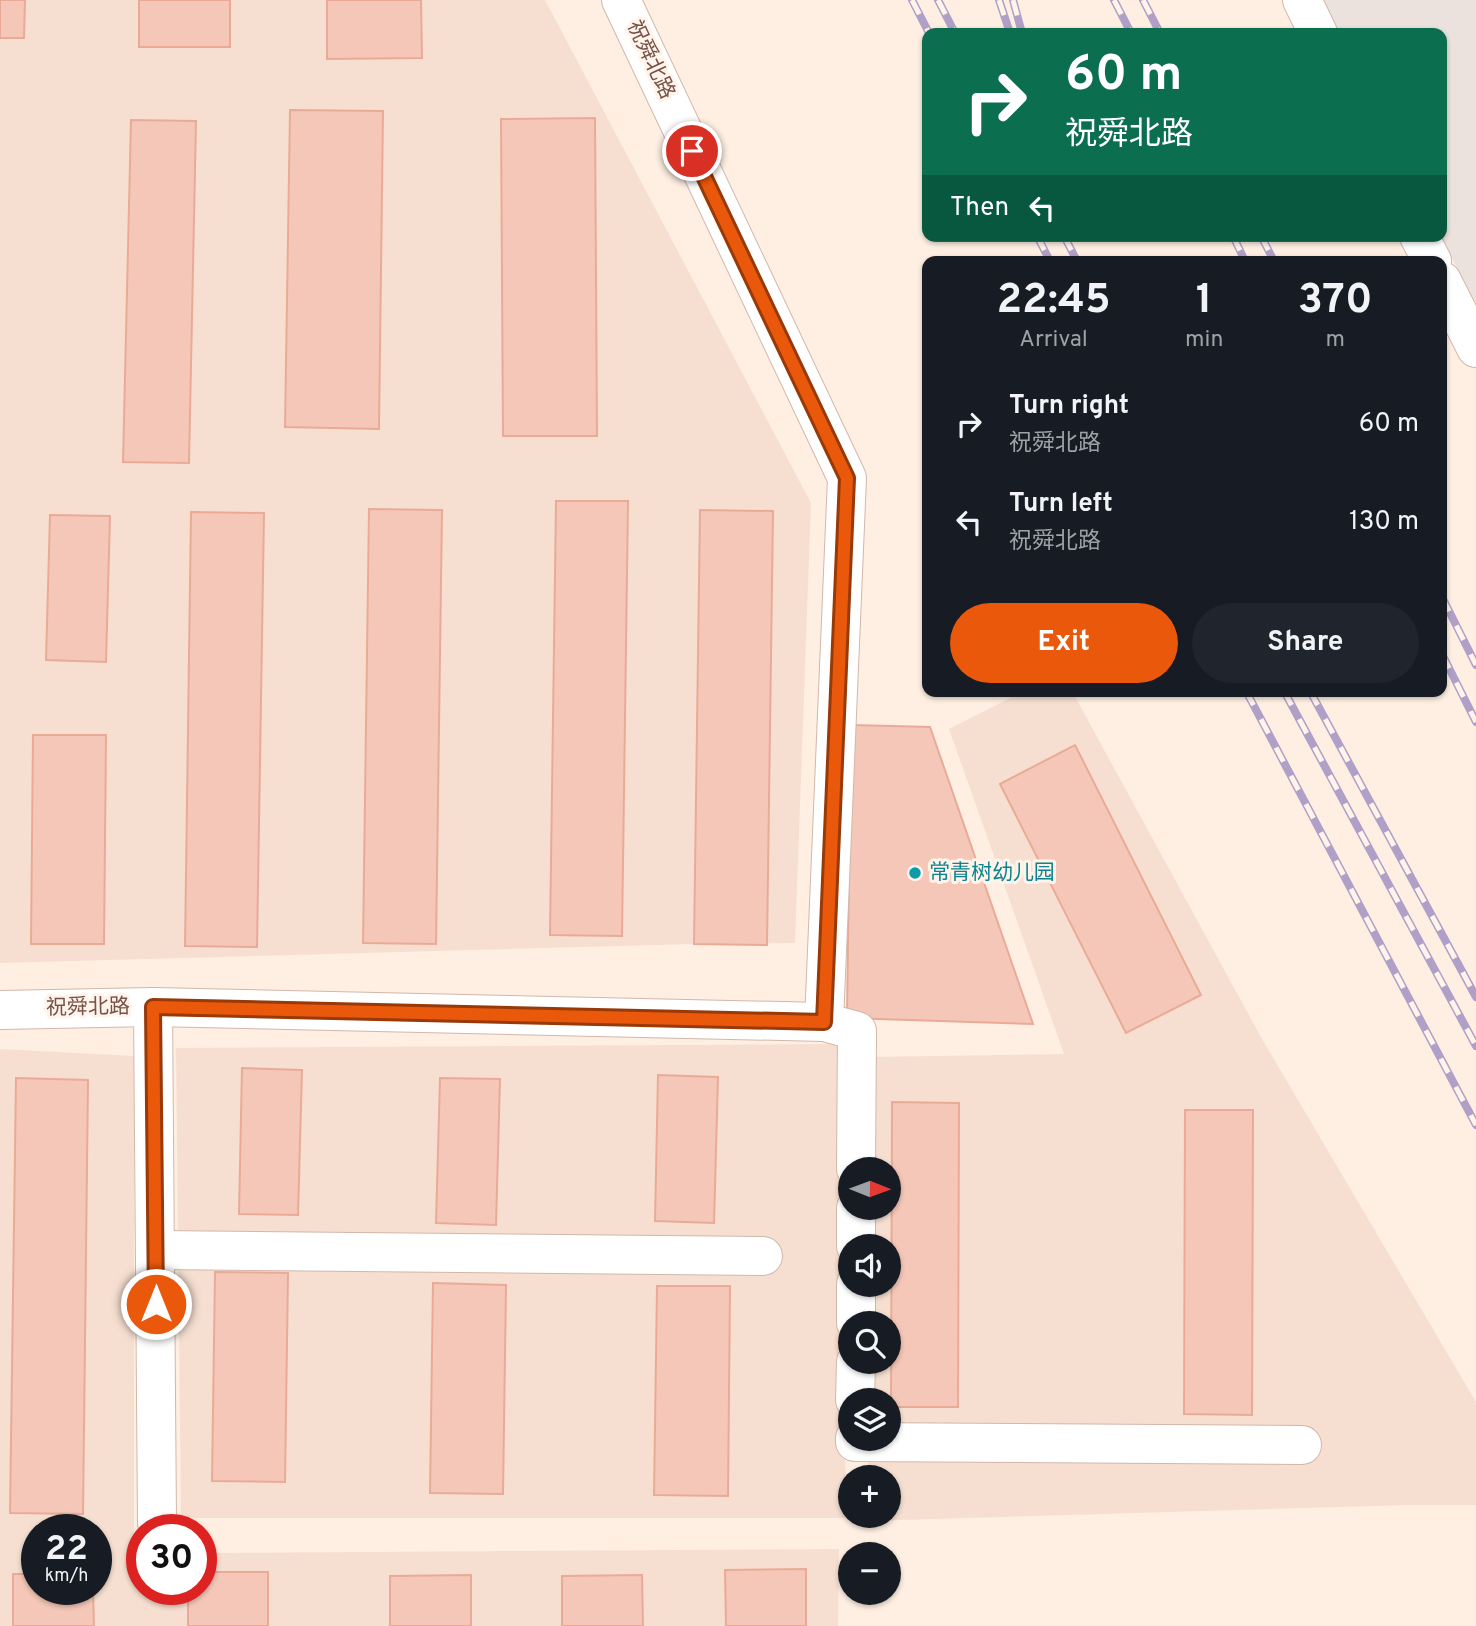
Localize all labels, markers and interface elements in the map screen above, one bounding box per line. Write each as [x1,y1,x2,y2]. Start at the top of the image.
street label: 祝舜北路 [620,16,680,104]
text: 60 m [1065,46,1183,108]
icon: right [950,56,1041,147]
text: 祝舜北路 [1065,116,1193,156]
pin [662,121,722,181]
icon: arrive [673,132,711,170]
icon: left [1023,189,1061,227]
text: Then [950,192,1009,225]
text: 22:45 [996,275,1111,328]
text: 1 [1196,275,1213,328]
text: 370 [1298,275,1373,328]
text: Arrival [1019,326,1088,355]
text: min [1185,326,1223,355]
text: m [1325,326,1345,355]
text: Turn right [1009,390,1129,423]
icon: right [950,405,988,443]
text: 60 m [1359,408,1419,441]
text: 祝舜北路 [1009,430,1101,459]
text: Turn left [1009,488,1113,521]
icon: left [950,503,988,541]
text: 130 m [1349,506,1419,539]
text: 祝舜北路 [1009,528,1101,557]
button: Exit [950,603,1178,683]
button: Share [1192,603,1419,683]
place label: 常青树幼儿园 [929,860,1055,887]
marker: 常青树幼儿园 [907,865,923,881]
street label: 祝舜北路 [46,994,130,1022]
north arrow [838,1157,901,1220]
map controls [838,1157,901,1605]
button: sound [838,1234,901,1297]
position arrow [119,1267,193,1341]
button: search [838,1311,901,1374]
button: layers [838,1388,901,1451]
button: + [838,1465,901,1528]
speed limit sign: 30 [126,1514,217,1605]
text: 22 [45,1528,88,1572]
button: − [838,1542,901,1605]
text: km/h [45,1565,88,1588]

